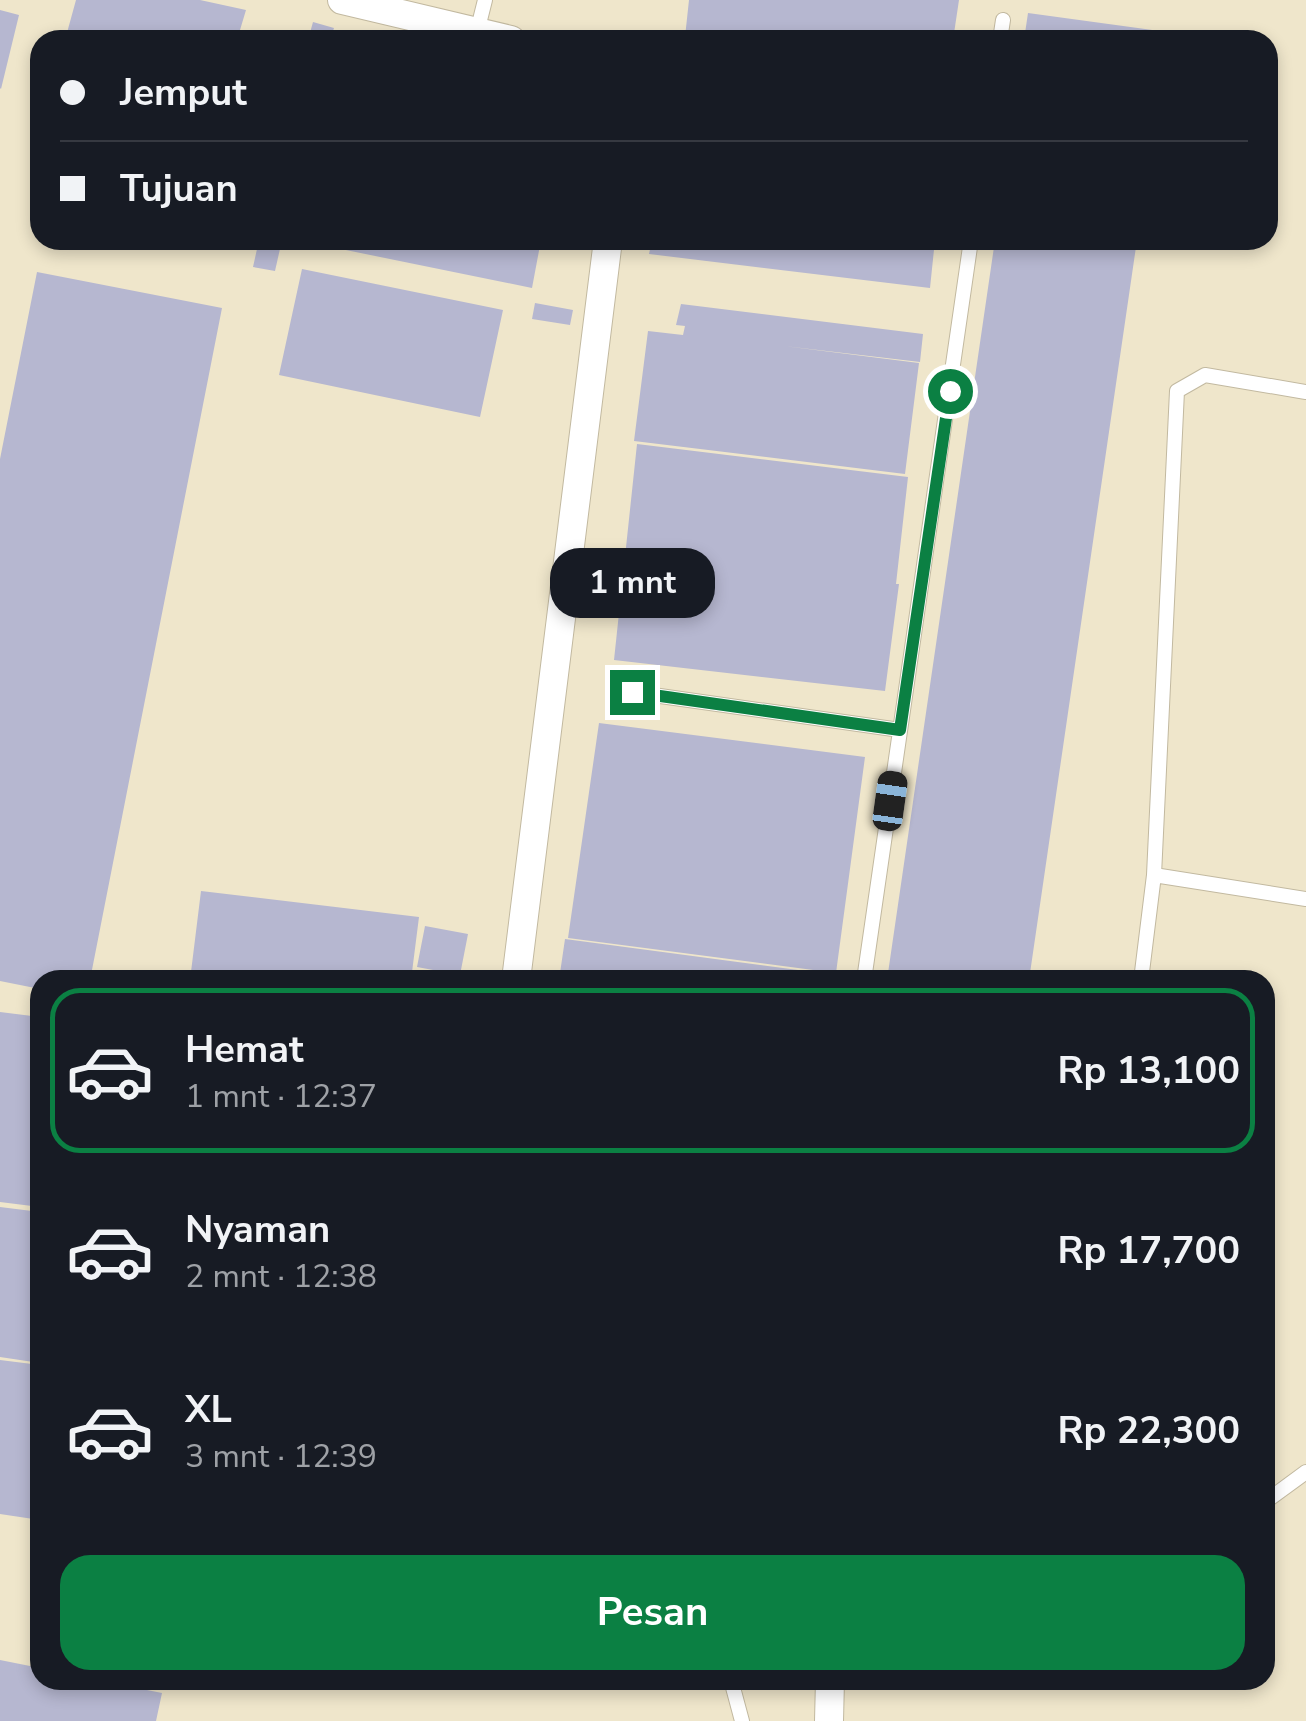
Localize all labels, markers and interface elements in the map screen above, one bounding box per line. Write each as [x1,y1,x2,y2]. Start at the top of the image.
text: Jemput [120,67,247,118]
text: Tujuan [120,163,238,214]
route start [928,369,973,414]
callout: 1 mnt [550,547,714,617]
text: 1 mnt [589,561,676,604]
route end [610,670,655,715]
car [871,769,909,833]
text: Hemat [185,1024,304,1075]
icon: car [65,1026,155,1116]
text: Rp 13,100 [1057,1045,1240,1096]
text: 1 mnt · 12:37 [185,1075,377,1118]
text: Nyaman [185,1204,330,1255]
icon: car [65,1206,155,1296]
text: Rp 17,700 [1057,1225,1240,1276]
text: 2 mnt · 12:38 [185,1255,377,1298]
text: XL [185,1384,232,1435]
icon: car [65,1386,155,1476]
text: Rp 22,300 [1057,1405,1240,1456]
text: 3 mnt · 12:39 [185,1435,377,1478]
button: Pesan [60,1555,1245,1670]

